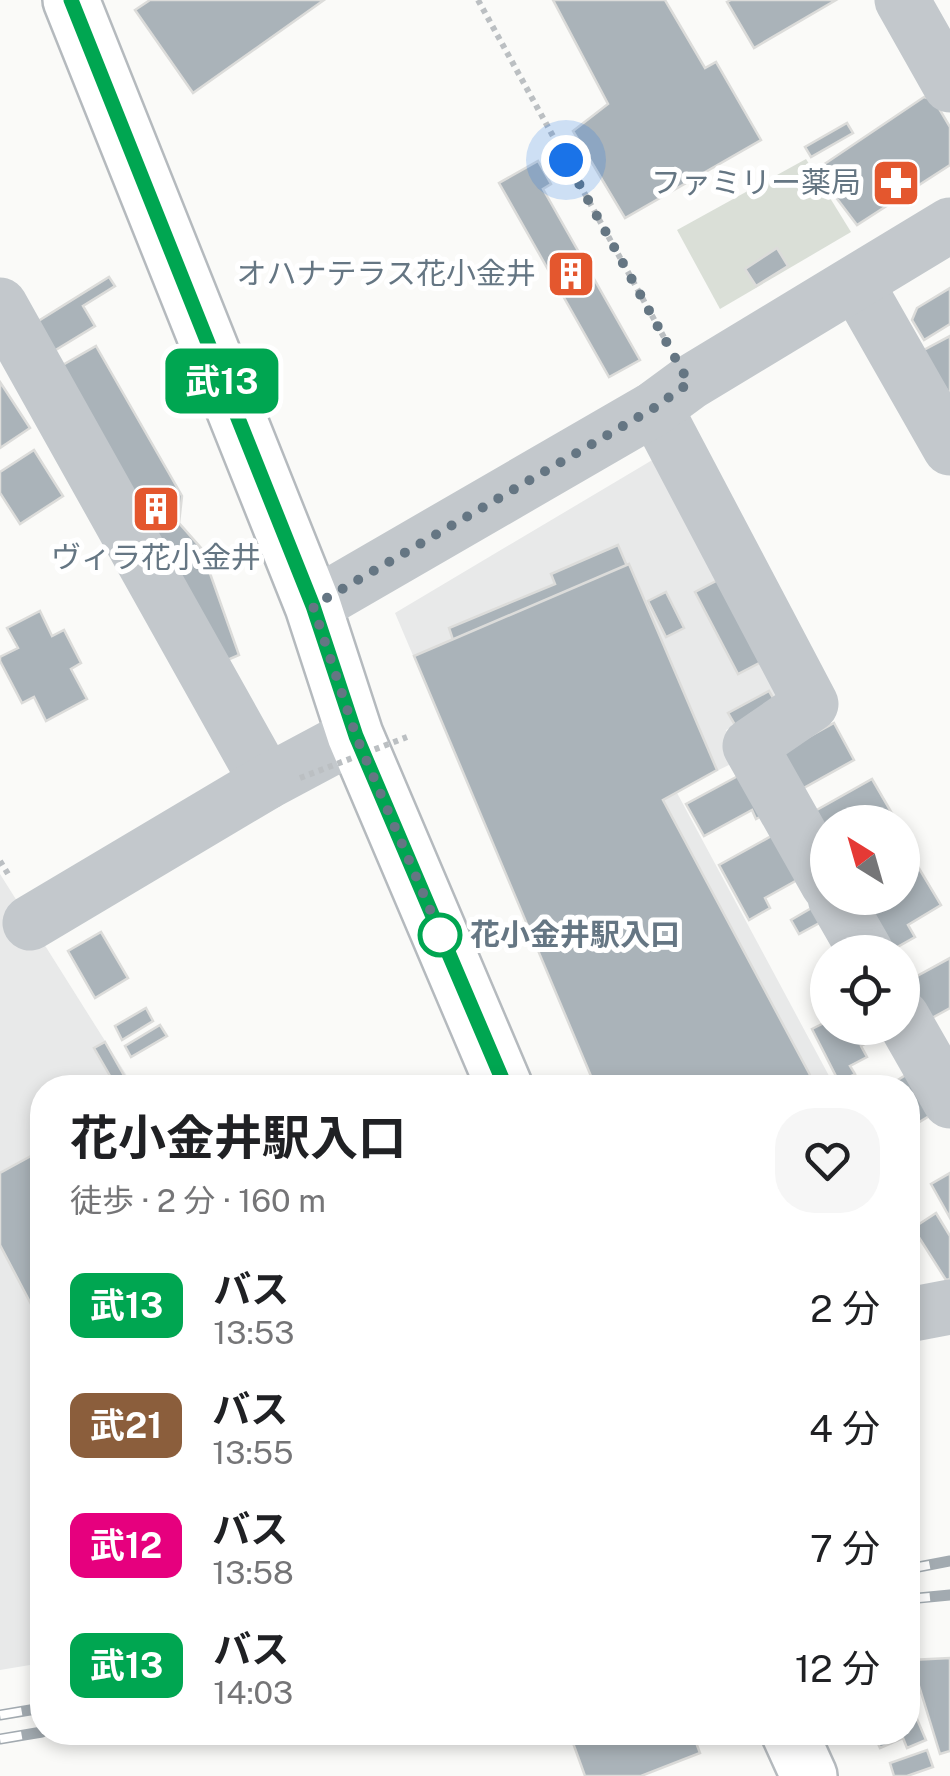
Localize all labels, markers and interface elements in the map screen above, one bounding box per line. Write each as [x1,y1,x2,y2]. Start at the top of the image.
your location [541,135,591,185]
pharmacy icon: ファミリー薬局 [870,157,922,209]
place label: ファミリー薬局 [651,164,861,200]
building icon: オハナテラス花小金井 [545,248,597,300]
place label: オハナテラス花小金井 [237,255,536,291]
line badge: 武13 [164,348,280,414]
text: 武13 [185,361,259,402]
building icon: ヴィラ花小金井 [130,483,182,535]
place label: ヴィラ花小金井 [51,539,261,575]
north arrow [810,805,920,915]
map controls [810,805,920,1045]
marker: 花小金井駅入口 [419,914,461,956]
place label: 花小金井駅入口 [470,916,680,952]
button: locate [810,935,920,1045]
button: heart [775,1108,880,1213]
text: 花小金井駅入口 [70,1109,406,1166]
text: 徒歩 · 2 分 · 160 m [70,1182,326,1219]
text: バス [213,1267,289,1312]
text: 武13 [90,1285,163,1326]
text: 2 分 [810,1286,880,1331]
text: 13:53 [213,1314,294,1351]
text: バス [212,1387,288,1432]
text: 武21 [90,1405,162,1446]
text: 4 分 [809,1406,880,1451]
text: 13:55 [212,1434,294,1471]
text: バス [212,1507,288,1552]
text: 武12 [90,1525,162,1566]
text: 7 分 [810,1526,880,1571]
text: 13:58 [212,1554,294,1591]
text: バス [213,1627,289,1672]
text: 武13 [90,1645,163,1686]
text: 12 分 [795,1646,880,1691]
text: 14:03 [213,1674,293,1711]

